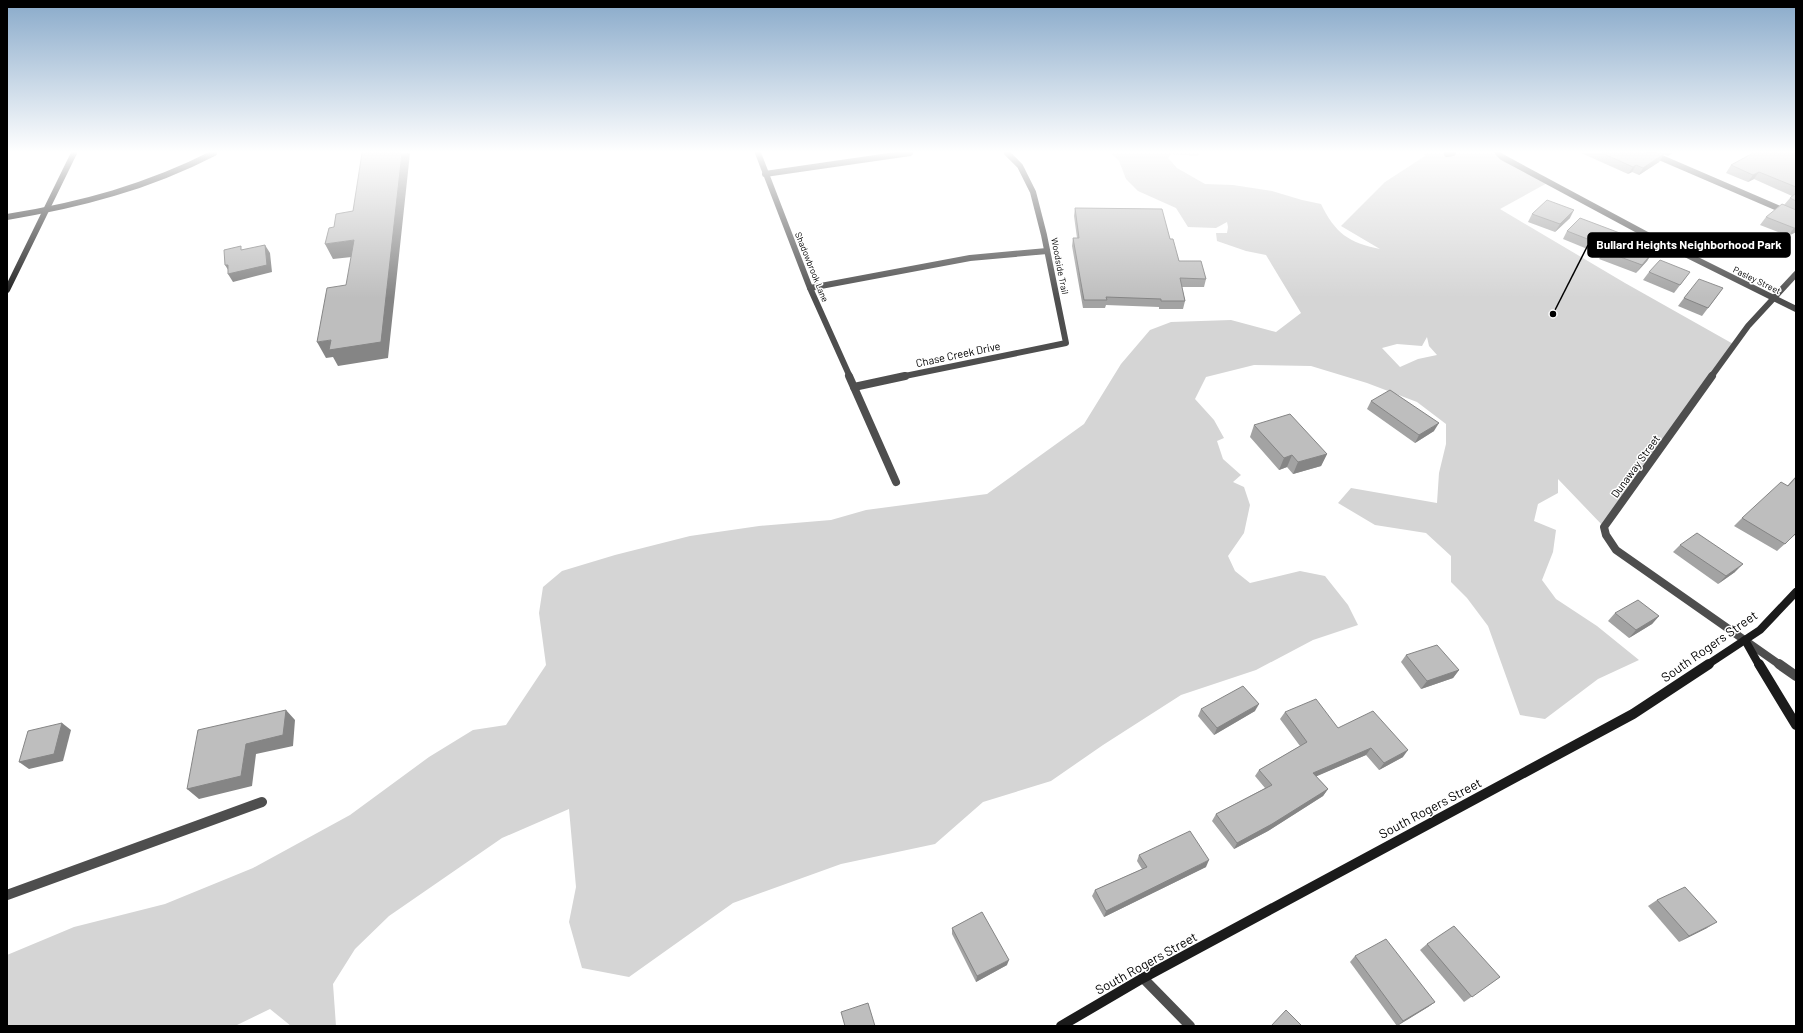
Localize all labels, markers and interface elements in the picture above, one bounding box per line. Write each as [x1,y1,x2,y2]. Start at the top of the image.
street label: Shadowbrook Lane [793,230,831,304]
callout: Bullard Heights Neighborhood Park [1588,233,1790,257]
street label: Woodside Trail [1049,237,1071,295]
text: Bullard Heights Neighborhood Park [1596,237,1782,251]
street label: Pasley Street [1731,264,1783,296]
street label: Chase Creek Drive [915,339,1002,369]
street label: Dunaway Street [1608,432,1662,500]
street label: South Rogers Street [1658,607,1760,685]
street label: South Rogers Street [1376,774,1484,842]
street label: South Rogers Street [1092,928,1200,998]

